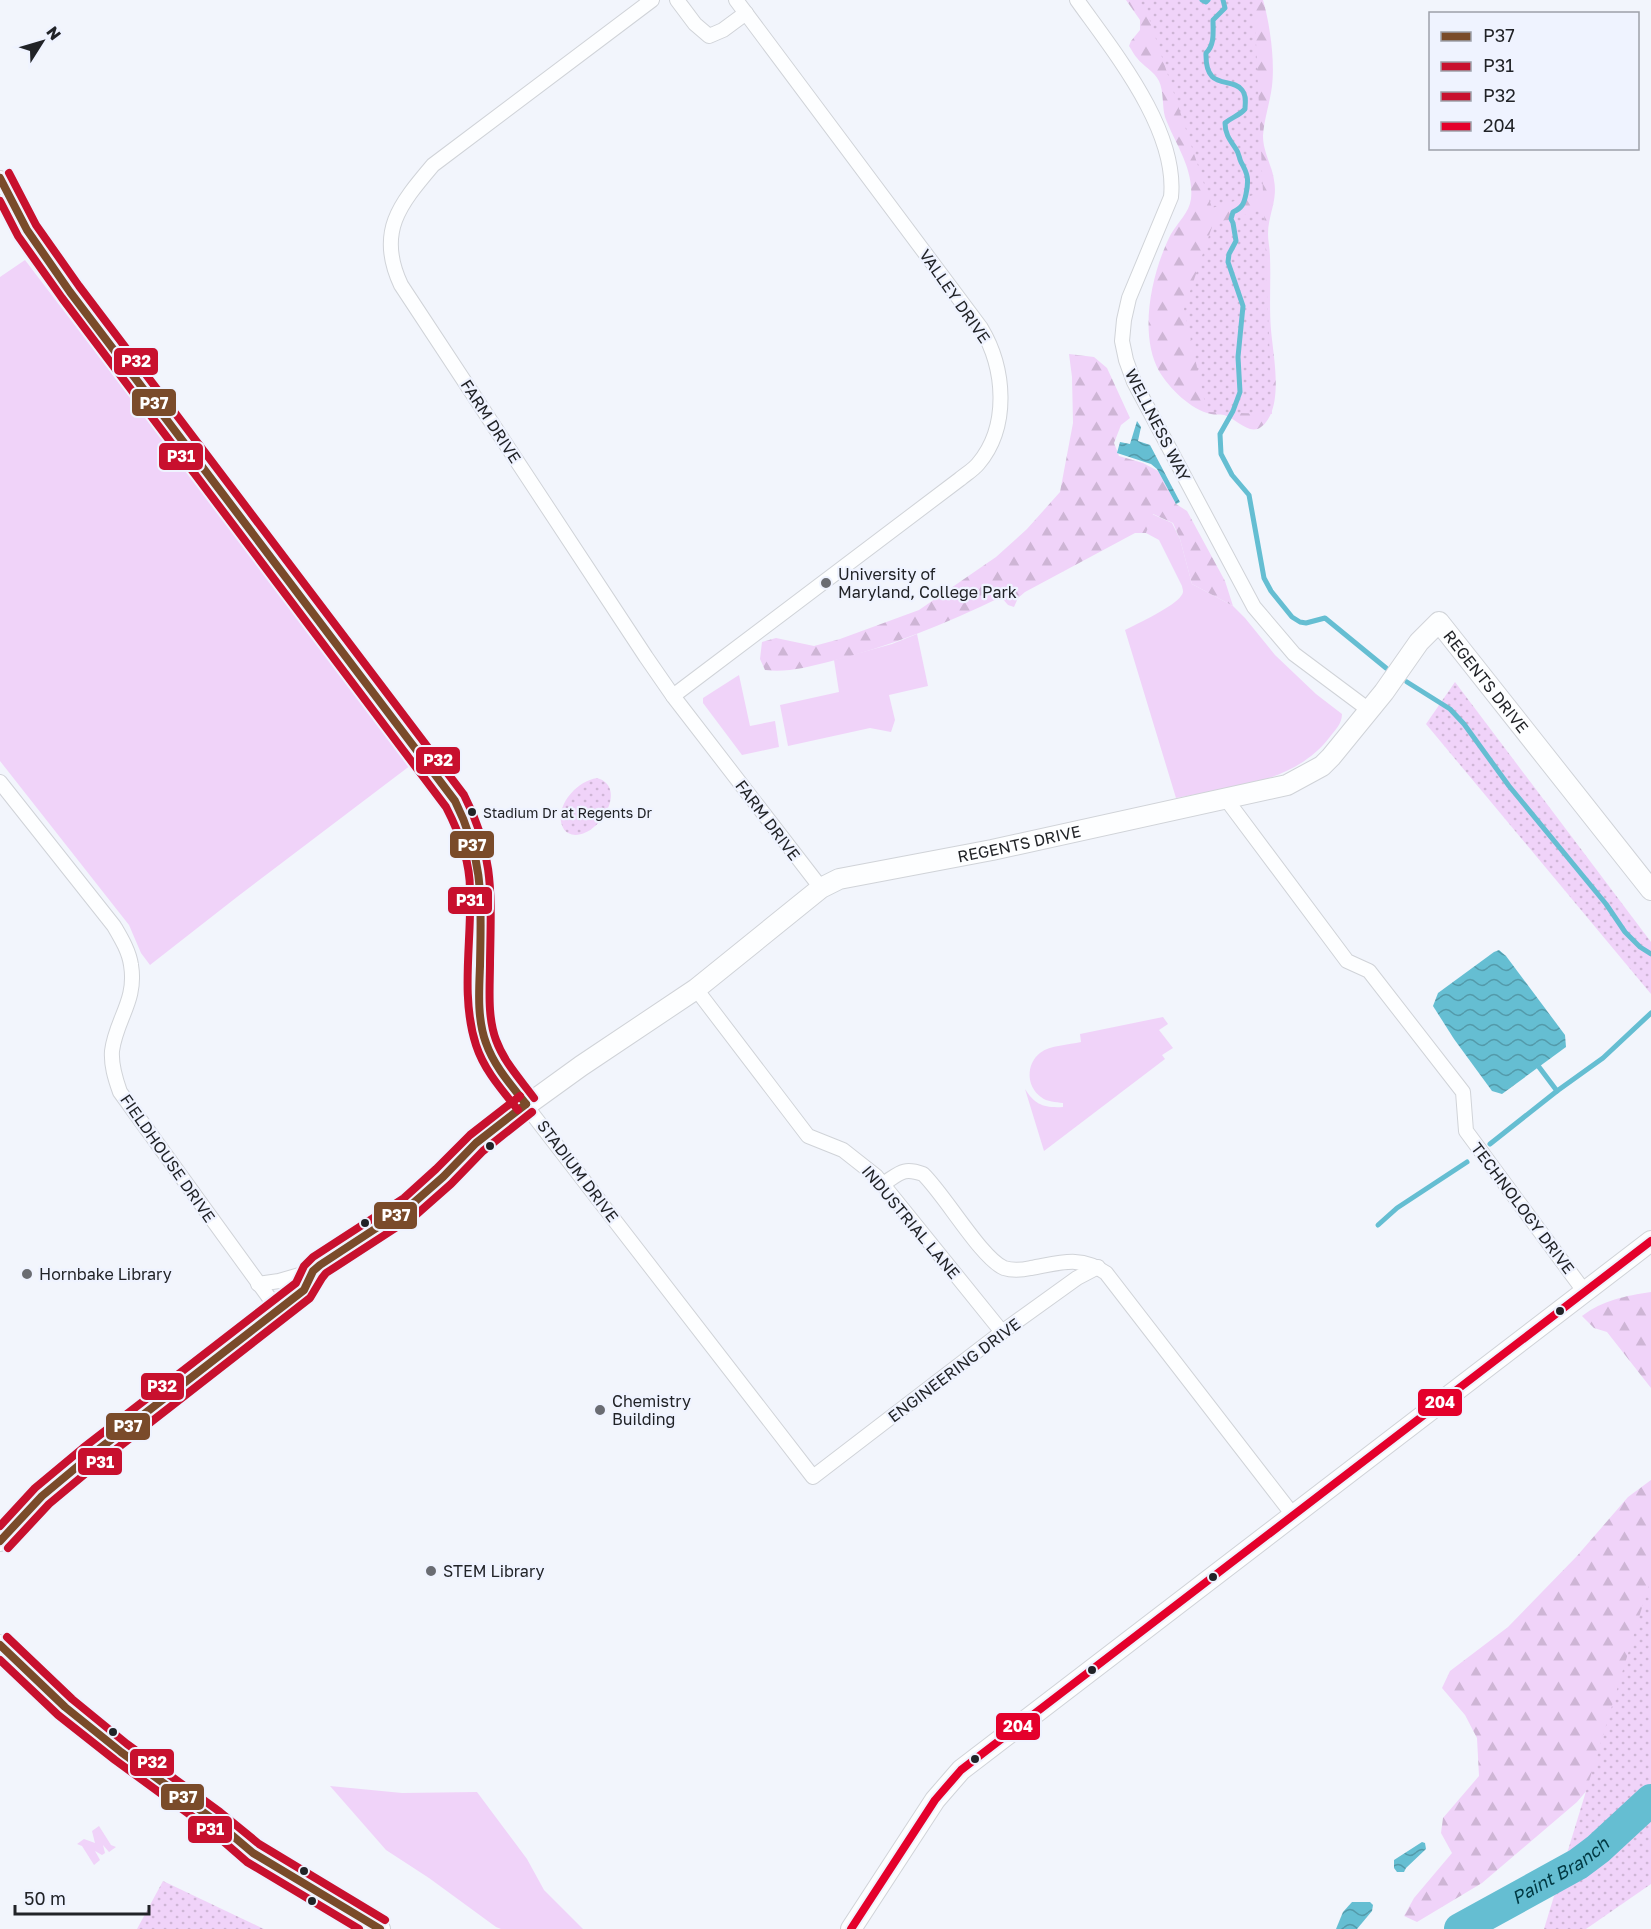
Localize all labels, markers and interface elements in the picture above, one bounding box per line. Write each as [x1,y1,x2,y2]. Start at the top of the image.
north arrow [12,12,72,72]
legend [1429,12,1639,150]
text: N [42,22,66,44]
text: P37 [1483,24,1515,46]
text: P31 [1483,54,1514,76]
text: P32 [1483,84,1516,106]
text: 204 [1483,114,1516,136]
street label: VALLEY DRIVE [915,245,995,347]
line badge: P32 [113,347,159,376]
text: P32 [121,351,151,371]
street label: WELLNESS WAY [1121,365,1195,485]
street label: FARM DRIVE [457,376,525,466]
line badge: P37 [131,388,177,417]
text: P37 [139,393,169,413]
line badge: P31 [158,442,204,471]
text: P31 [167,446,195,466]
place label: University of Maryland, College Park [838,564,1017,602]
marker: University of Maryland, College Park [819,576,833,590]
street label: REGENTS DRIVE [1439,626,1533,737]
line badge: P32 [415,746,461,775]
text: P32 [423,750,453,770]
street label: FARM DRIVE [731,776,805,864]
place label: Stadium Dr at Regents Dr [483,804,653,821]
marker: Stadium Dr at Regents Dr [466,806,478,818]
street label: REGENTS DRIVE [956,821,1083,866]
line badge: P37 [449,830,495,859]
text: P37 [457,835,487,855]
line badge: P31 [447,886,493,915]
text: P31 [456,890,484,910]
street label: FIELDHOUSE DRIVE [116,1090,220,1226]
street label: STADIUM DRIVE [533,1116,623,1226]
street label: TECHNOLOGY DRIVE [1467,1138,1579,1278]
unlabelled marker [484,1140,496,1152]
street label: INDUSTRIAL LANE [858,1161,964,1283]
line badge: P37 [373,1201,418,1230]
text: P37 [381,1205,411,1225]
unlabelled marker [359,1217,371,1229]
place label: Hornbake Library [39,1264,172,1284]
marker: Hornbake Library [20,1267,34,1281]
unlabelled marker [1554,1305,1566,1317]
street label: ENGINEERING DRIVE [884,1314,1024,1426]
line badge: P32 [140,1372,185,1401]
text: P32 [147,1376,177,1396]
line badge: 204 [1417,1388,1463,1417]
place label: Chemistry Building [612,1391,691,1429]
text: 204 [1425,1392,1455,1412]
marker: Chemistry Building [593,1403,607,1417]
line badge: P37 [105,1412,151,1441]
text: P37 [113,1416,143,1436]
line badge: P31 [77,1447,123,1476]
text: P31 [86,1452,114,1472]
place label: STEM Library [443,1561,545,1581]
marker: STEM Library [424,1564,438,1578]
unlabelled marker [1207,1571,1219,1583]
unlabelled marker [1086,1664,1098,1676]
line badge: 204 [995,1712,1041,1741]
text: 204 [1003,1716,1033,1736]
unlabelled marker [107,1726,119,1738]
line badge: P32 [129,1748,175,1777]
text: P32 [137,1752,167,1772]
unlabelled marker [969,1753,981,1765]
line badge: P37 [160,1783,205,1811]
text: P37 [168,1787,198,1807]
line badge: P31 [187,1815,233,1844]
text: P31 [196,1819,224,1839]
water label: Paint Branch [1508,1832,1614,1908]
unlabelled marker [298,1865,310,1877]
scale bar [15,1878,148,1916]
text: 50 m [24,1887,66,1909]
unlabelled marker [306,1895,318,1907]

